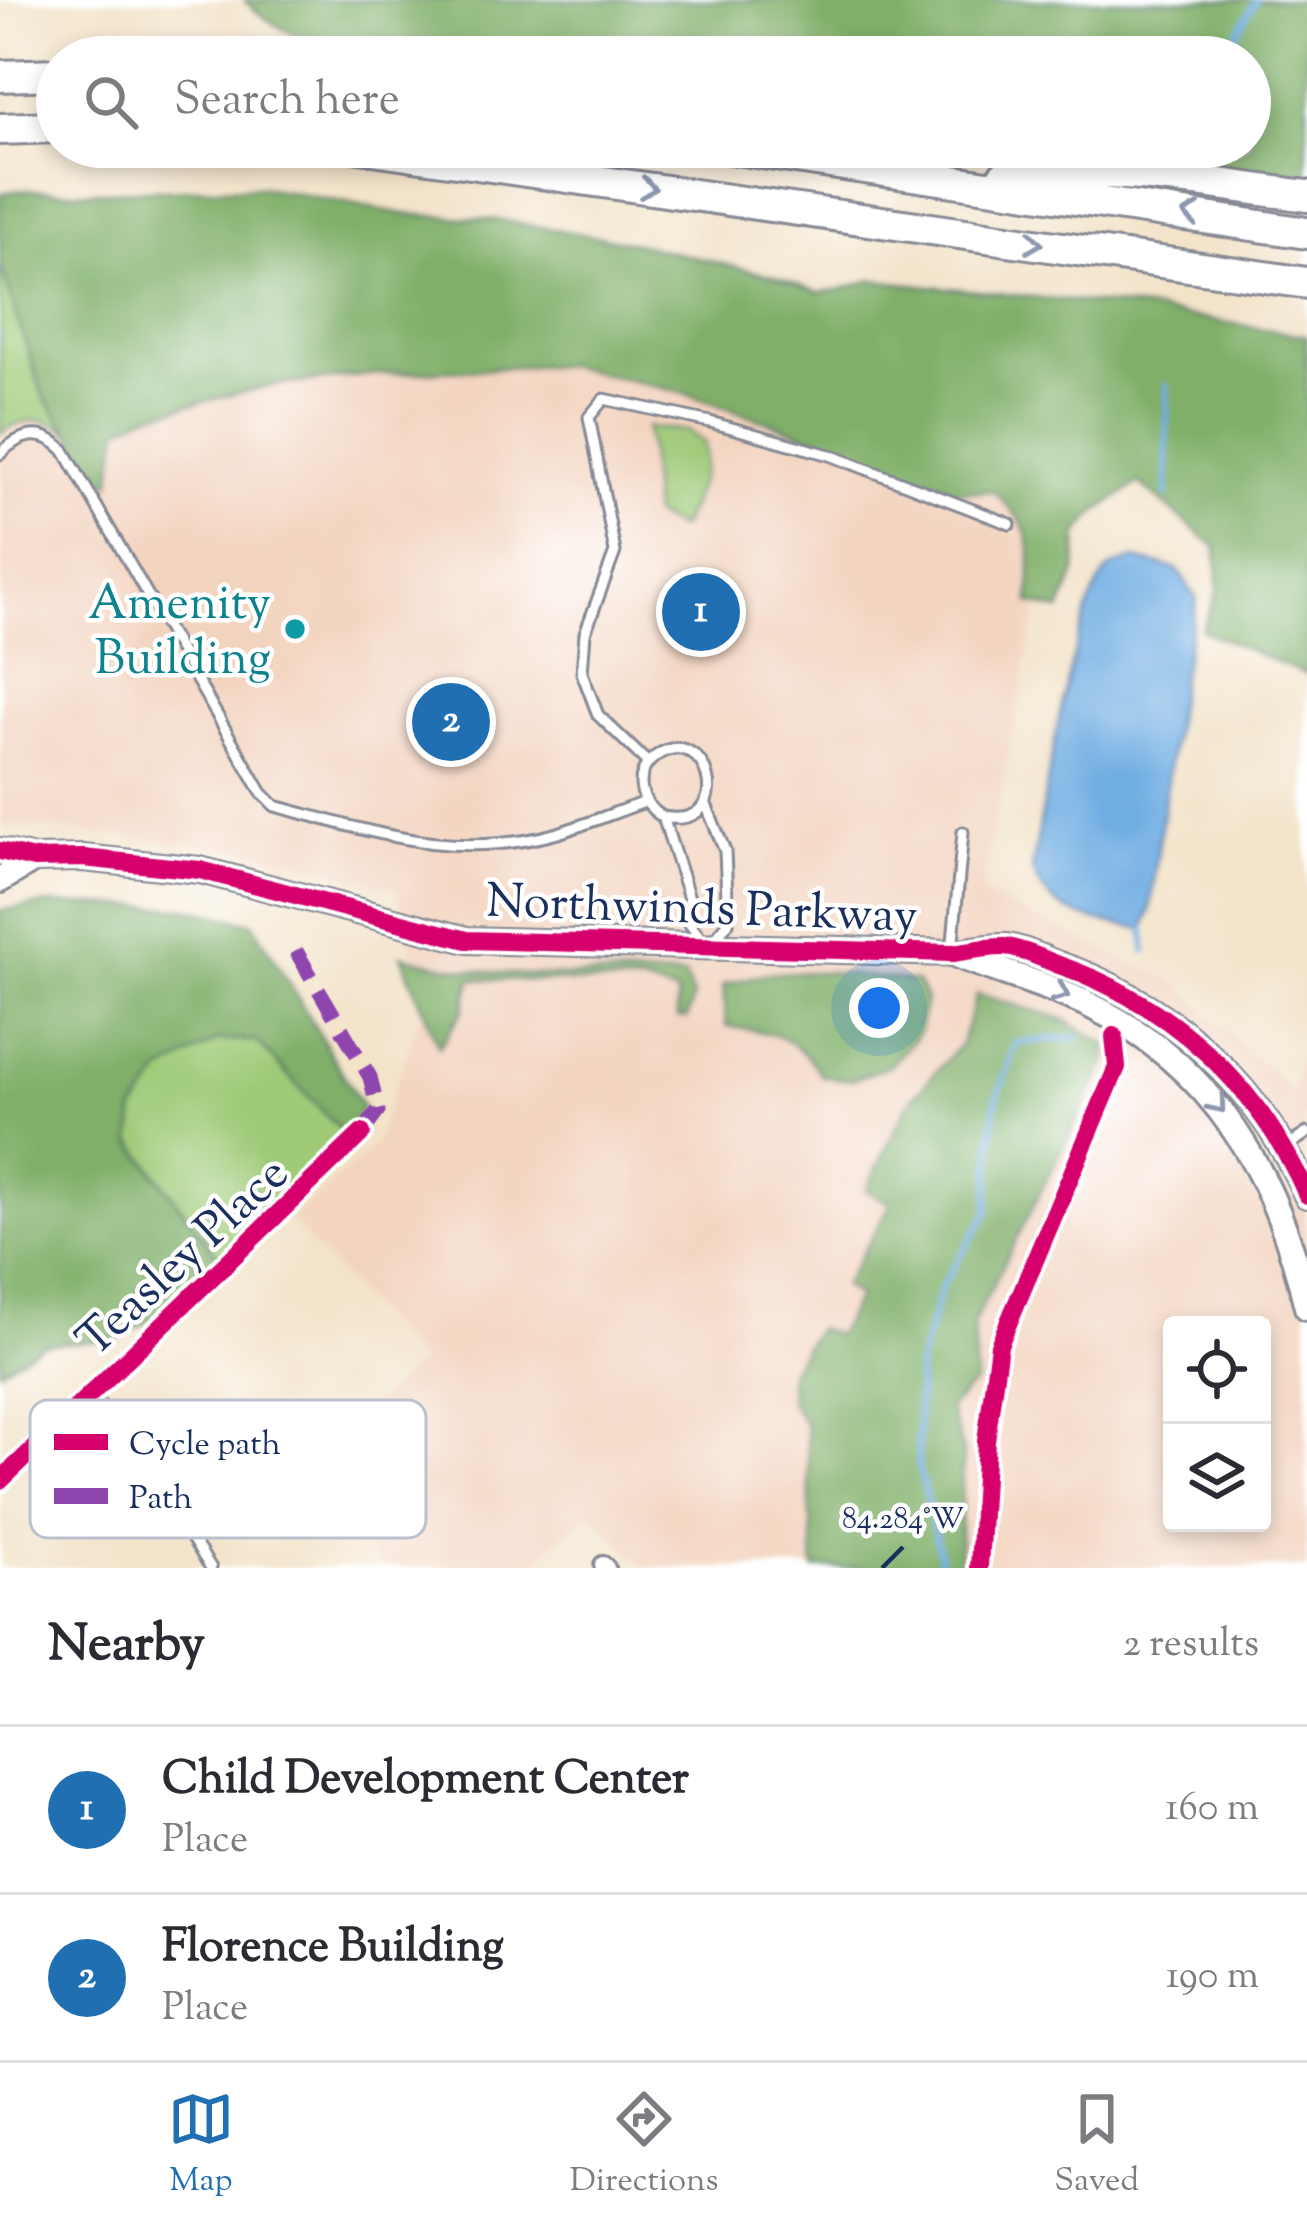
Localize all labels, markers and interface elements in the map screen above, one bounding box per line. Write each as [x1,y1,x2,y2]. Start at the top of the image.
search box [36,36,1271,168]
icon: search [78,69,144,135]
text: Search here [174,70,400,135]
one-way arrow [638,174,658,200]
one-way arrow [1182,202,1201,228]
one-way arrow [1024,229,1044,255]
pin: 1 [662,567,740,657]
place label: Amenity Building [88,572,271,696]
marker: Amenity Building [282,616,308,642]
pin: 2 [412,677,490,767]
street label: Northwinds Parkway [485,869,919,954]
your location [849,978,909,1038]
one-way arrow [1050,979,1071,1003]
one-way arrow [1203,1091,1225,1113]
street label: Teasley Place [63,1143,306,1375]
map controls [1163,1316,1271,1532]
button: locate [1163,1316,1271,1424]
legend [30,1400,426,1538]
text: Cycle path [129,1422,281,1470]
button: layers [1163,1424,1271,1532]
text: Path [129,1476,193,1524]
text: 84.284°W [842,1499,964,1542]
text: Nearby [48,1610,205,1683]
text: 2 results [1123,1618,1259,1674]
text: Child Development Center [162,1749,689,1814]
text: 1 [80,1782,94,1838]
text: 160 m [1165,1782,1259,1838]
text: Place [162,1814,248,1870]
text: Florence Building [162,1917,504,1982]
text: 2 [78,1950,96,2006]
text: 190 m [1166,1950,1259,2006]
text: Place [162,1982,248,2038]
tab: Map [168,2086,234,2206]
tab: Directions [570,2086,719,2206]
tab: Saved [1054,2086,1139,2206]

